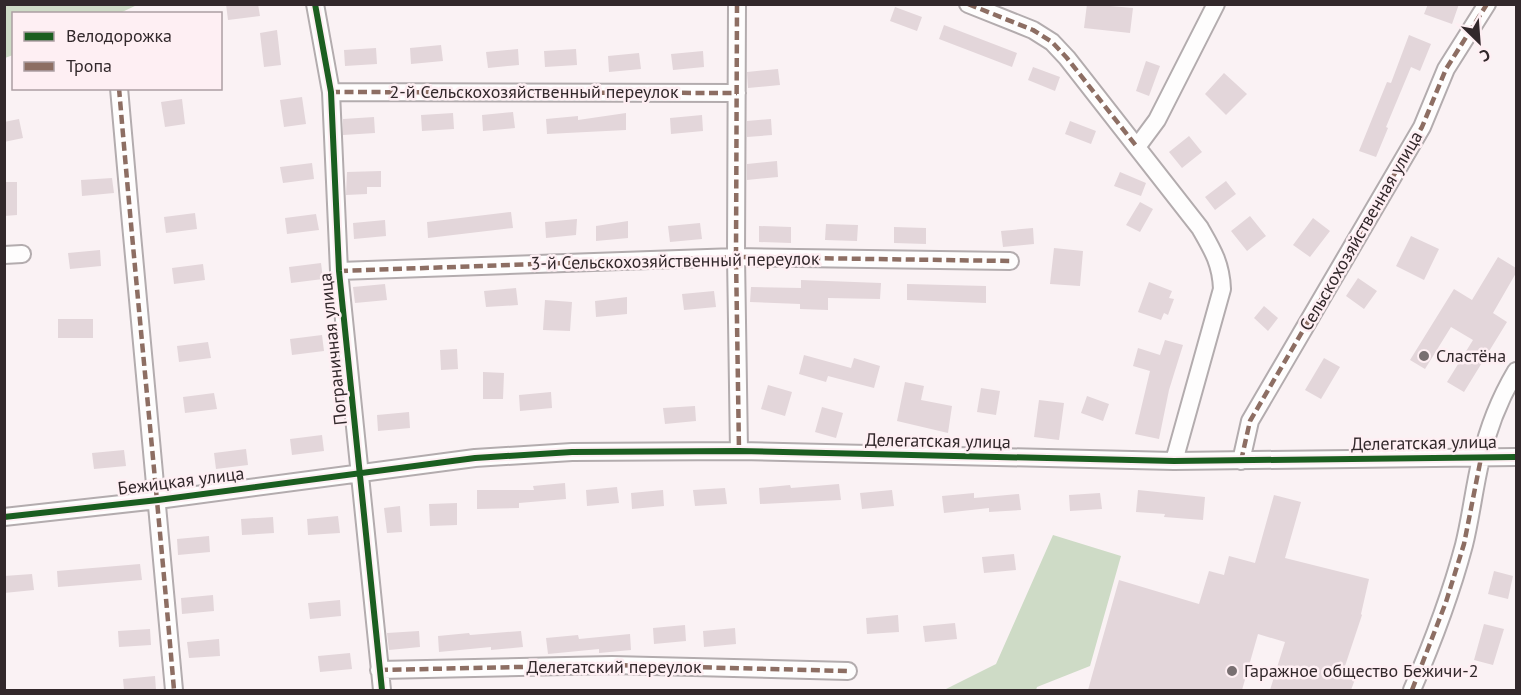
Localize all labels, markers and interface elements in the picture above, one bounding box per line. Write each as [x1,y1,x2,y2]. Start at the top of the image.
legend [12,12,222,90]
north arrow [1449,12,1509,72]
text: Велодорожка [66,24,172,47]
text: С [1477,45,1494,67]
text: Тропа [66,54,112,77]
street label: 2-й Сельскохозяйственный переулок [389,80,679,103]
street label: Сельскохозяйственная улица [1294,127,1427,335]
street label: 3-й Сельскохозяйственный переулок [530,246,820,275]
street label: Пограничная улица [313,272,352,426]
place label: Сластёна [1436,344,1506,367]
marker: Сластёна [1417,349,1431,363]
street label: Делегатская улица [865,428,1011,453]
street label: Делегатская улица [1351,430,1497,455]
street label: Бежицкая улица [116,461,245,500]
street label: Делегатский переулок [527,655,702,678]
place label: Гаражное общество Бежичи-2 [1244,659,1479,682]
marker: Гаражное общество Бежичи-2 [1225,664,1239,678]

